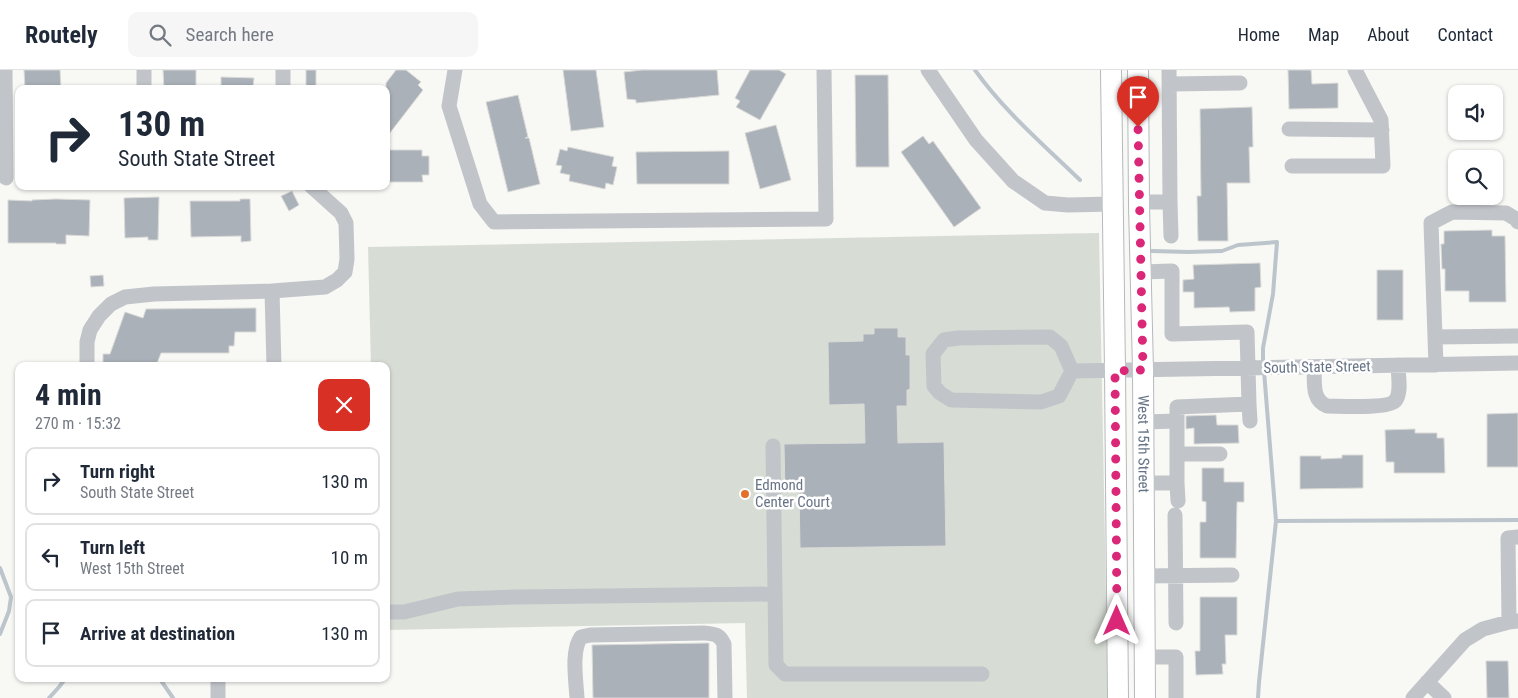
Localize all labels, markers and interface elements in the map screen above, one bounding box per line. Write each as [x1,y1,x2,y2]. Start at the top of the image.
search box [128,12,478,57]
text: Routely [25,21,98,49]
icon: search [146,21,174,49]
text: Search here [186,23,274,46]
text: Home [1238,24,1280,45]
text: Map [1308,24,1339,45]
text: About [1367,24,1409,45]
text: Contact [1437,24,1493,45]
pin [1117,76,1159,127]
icon: arrive [1124,83,1152,111]
map controls [1448,85,1503,205]
button: sound [1448,85,1503,140]
text: 130 m [118,104,205,145]
icon: right [35,105,100,170]
text: South State Street [118,146,275,171]
button: search [1448,150,1503,205]
street label: South State Street [1263,357,1371,377]
text: 4 min [35,377,102,412]
button: close [318,379,370,431]
street label: West 15th Street [1134,395,1153,493]
text: 270 m · 15:32 [35,414,121,433]
text: Turn right [80,460,155,483]
icon: right [37,467,65,495]
text: 130 m [321,470,368,493]
place label: Edmond Center Court [755,476,830,511]
text: South State Street [80,483,194,502]
marker: Edmond Center Court [739,488,751,500]
text: Turn left [80,536,145,559]
icon: left [37,543,65,571]
text: 10 m [331,546,368,569]
text: West 15th Street [80,559,185,578]
position arrow [1090,594,1142,646]
icon: arrive [37,619,65,647]
text: Arrive at destination [80,622,235,645]
text: 130 m [321,622,368,645]

